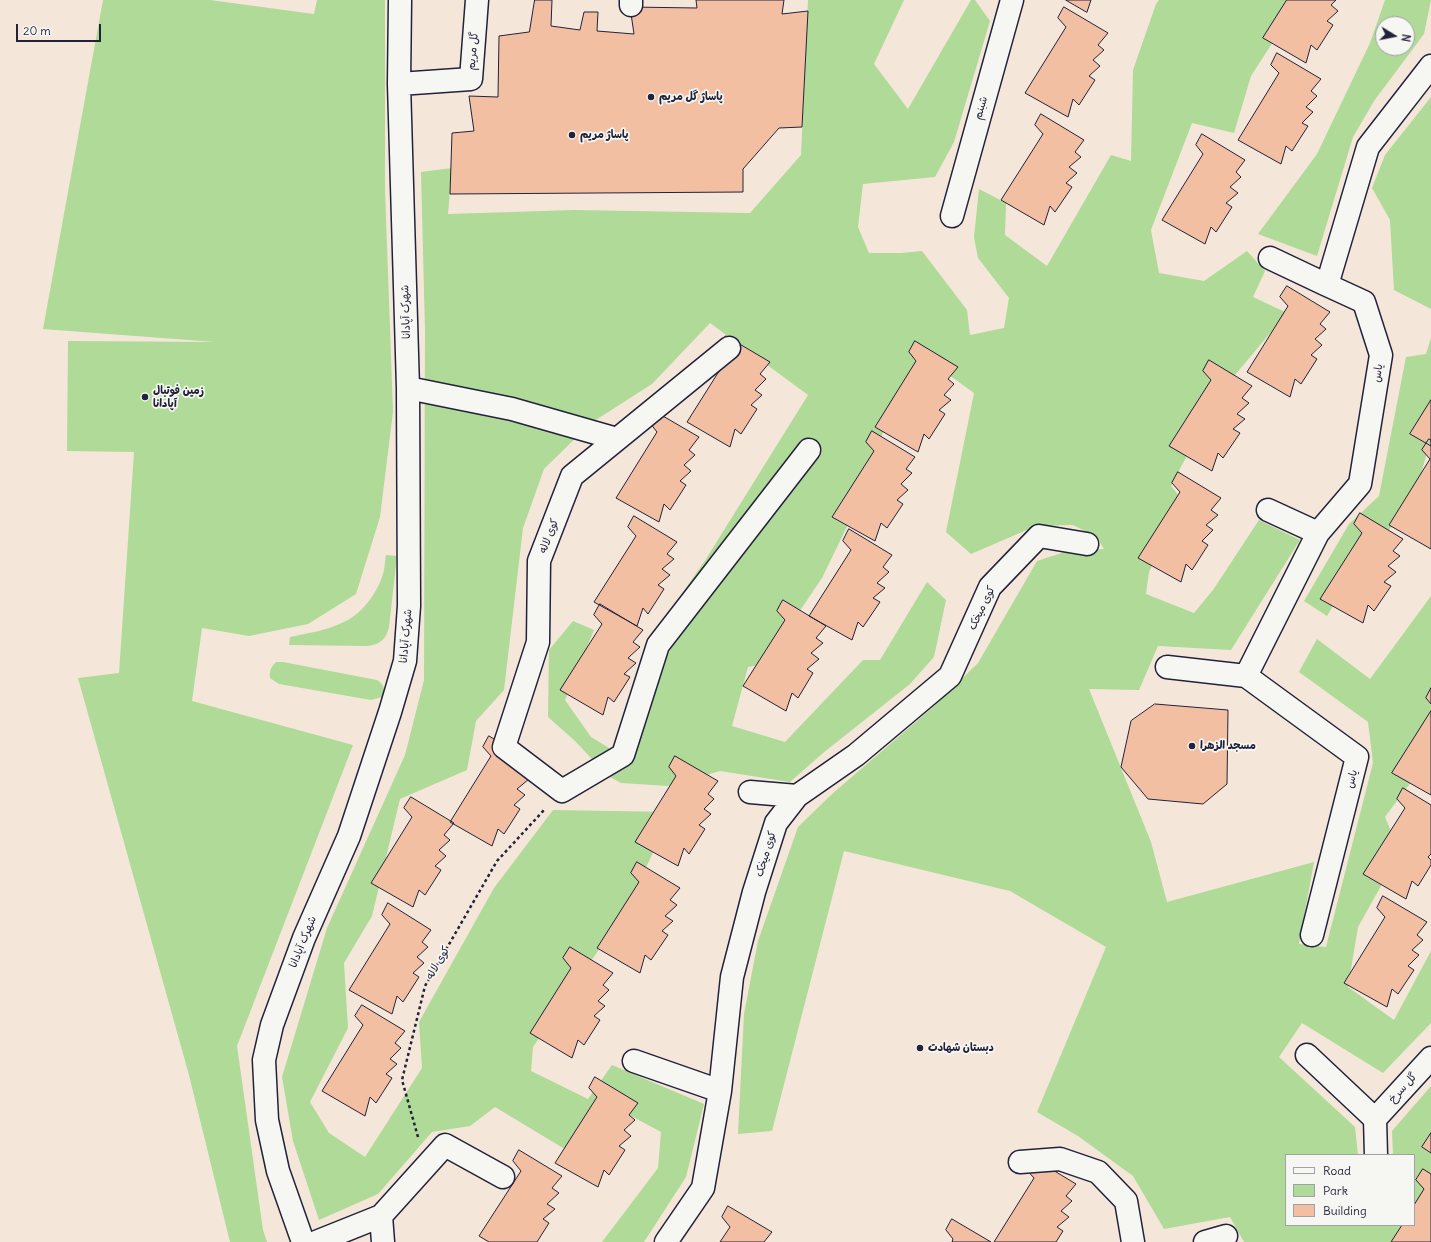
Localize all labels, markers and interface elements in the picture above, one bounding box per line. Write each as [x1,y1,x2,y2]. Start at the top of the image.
scale bar [18,16,103,42]
north arrow [1375,16,1415,56]
text: 20 m [23,23,51,38]
street label: گل مریم [465,31,481,71]
text: N [1398,33,1413,43]
place label: پاساژ گل مریم [659,90,723,104]
marker: پاساژ گل مریم [646,92,656,102]
street label: شبنم [971,95,991,121]
place label: پاساژ مریم [580,128,628,142]
marker: پاساژ مریم [567,130,577,140]
street label: شهرک آپادانا [398,285,414,339]
street label: یاس [1370,363,1386,383]
place label: زمین فوتبال آپادانا [153,384,204,410]
marker: زمین فوتبال آپادانا [140,392,150,402]
street label: کوی لاله [536,517,562,555]
street label: کوی میخک [966,584,998,632]
street label: شهرک آپادانا [397,608,415,664]
place label: مسجد الزهرا [1200,739,1256,753]
marker: مسجد الزهرا [1187,741,1197,751]
street label: یاس [1343,768,1361,790]
street label: کوی میخک [753,829,779,879]
street label: شهرک آپادانا [287,914,319,970]
street label: کوی لاله [423,944,453,982]
place label: دبستان شهادت [928,1041,994,1055]
marker: دبستان شهادت [915,1043,925,1053]
street label: گل سرخ [1386,1070,1420,1106]
legend [1285,1154,1415,1226]
text: Road [1323,1163,1351,1178]
text: Park [1323,1183,1348,1198]
text: Building [1323,1203,1367,1218]

